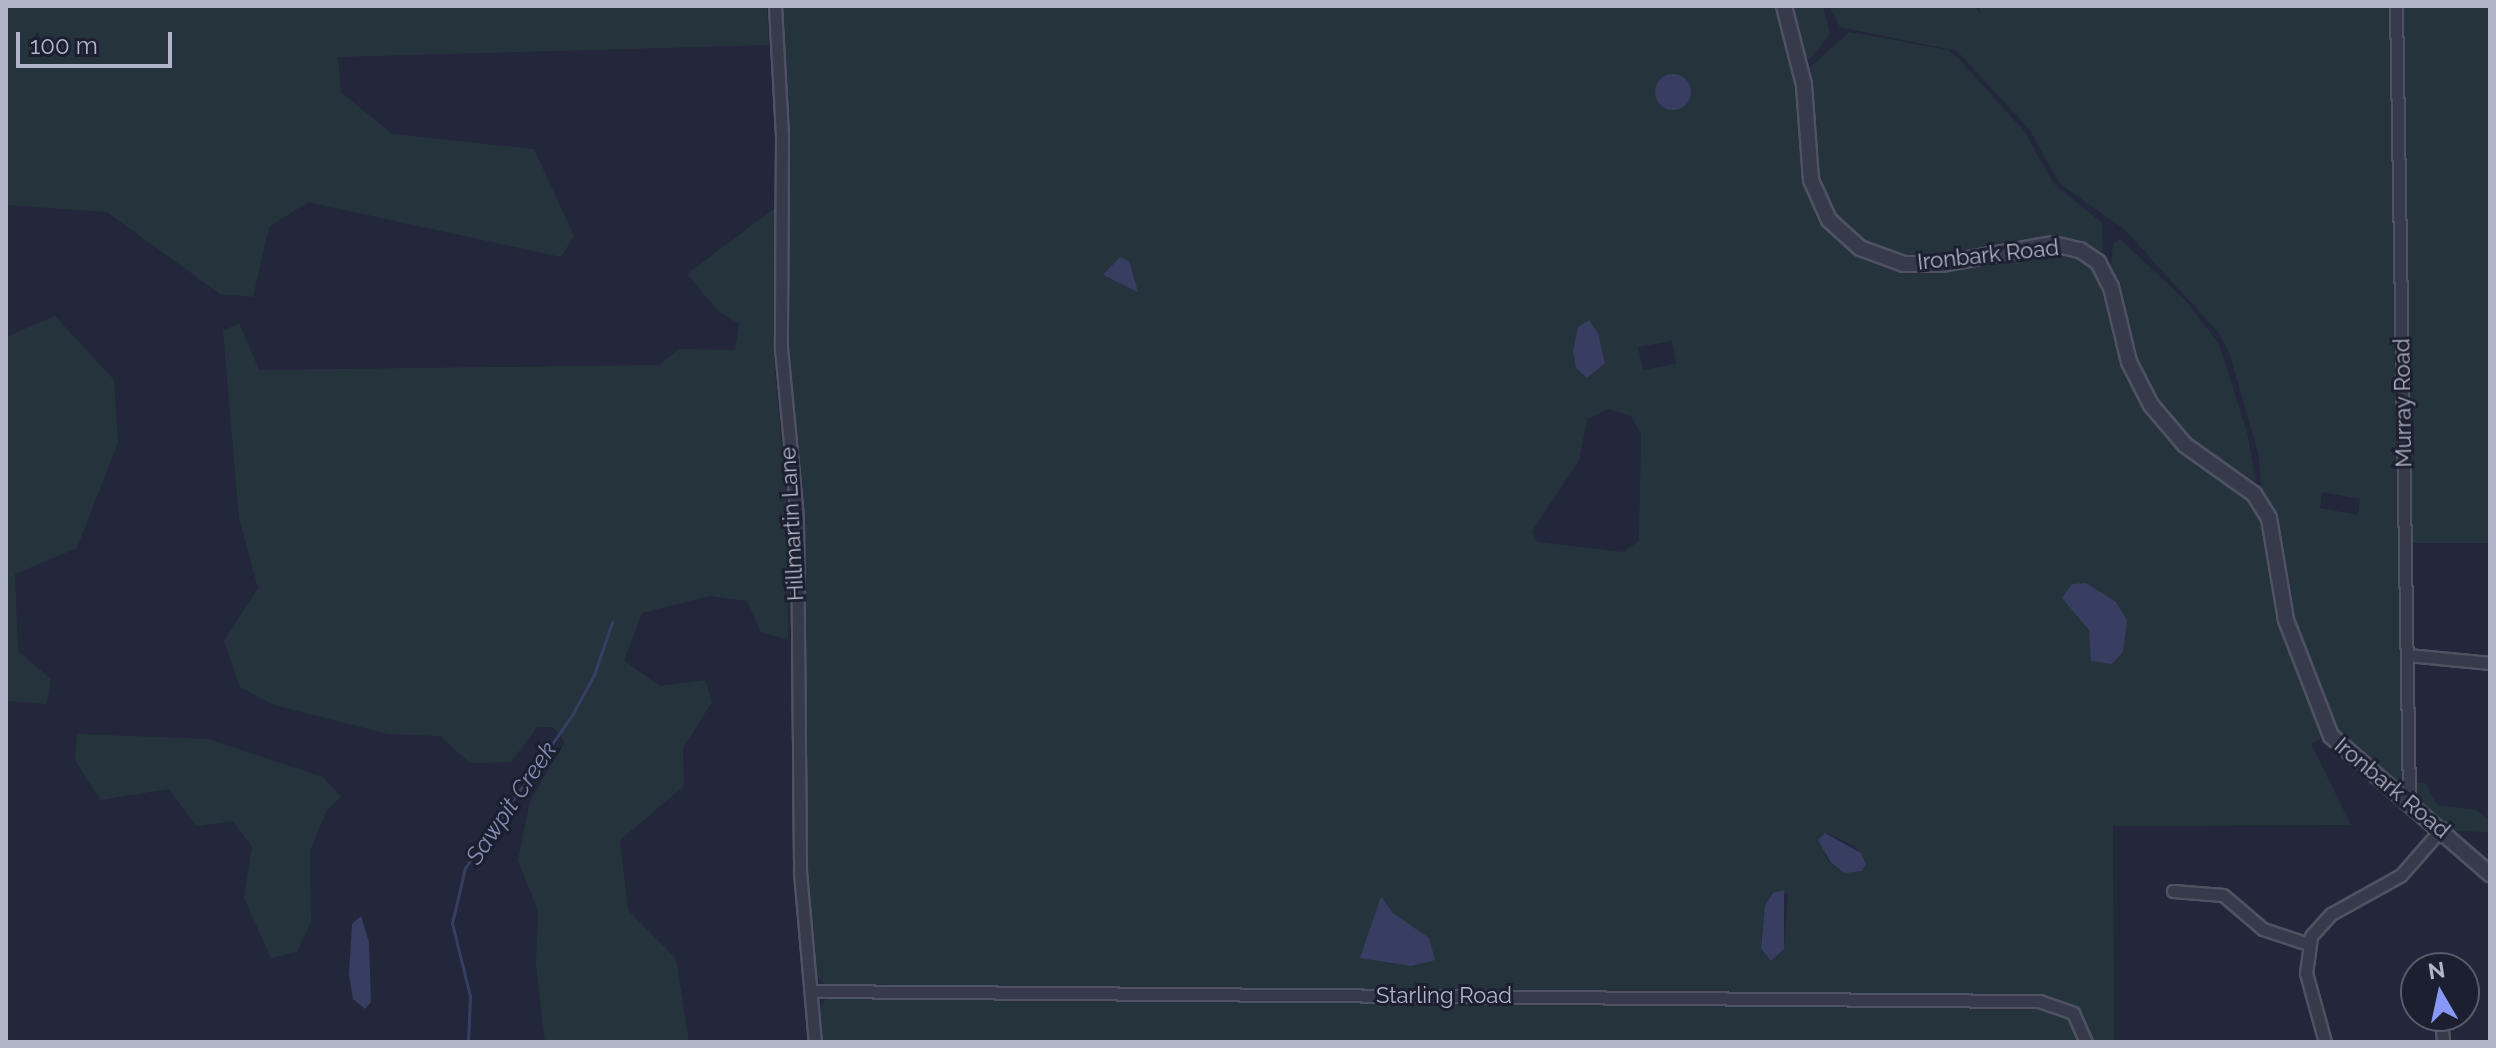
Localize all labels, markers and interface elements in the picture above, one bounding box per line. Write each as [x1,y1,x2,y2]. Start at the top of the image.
scale bar [20,16,176,66]
text: 100 m [30,31,98,60]
street label: Ironbark Road [1916,234,2060,276]
street label: Murray Road [2389,338,2417,468]
street label: Hillmartin Lane [775,446,809,602]
street label: Ironbark Road [2329,732,2455,844]
water label: Sawpit Creek [459,736,563,870]
north arrow [2400,952,2480,1032]
text: N [2426,956,2447,984]
street label: Starling Road [1376,983,1512,1009]

